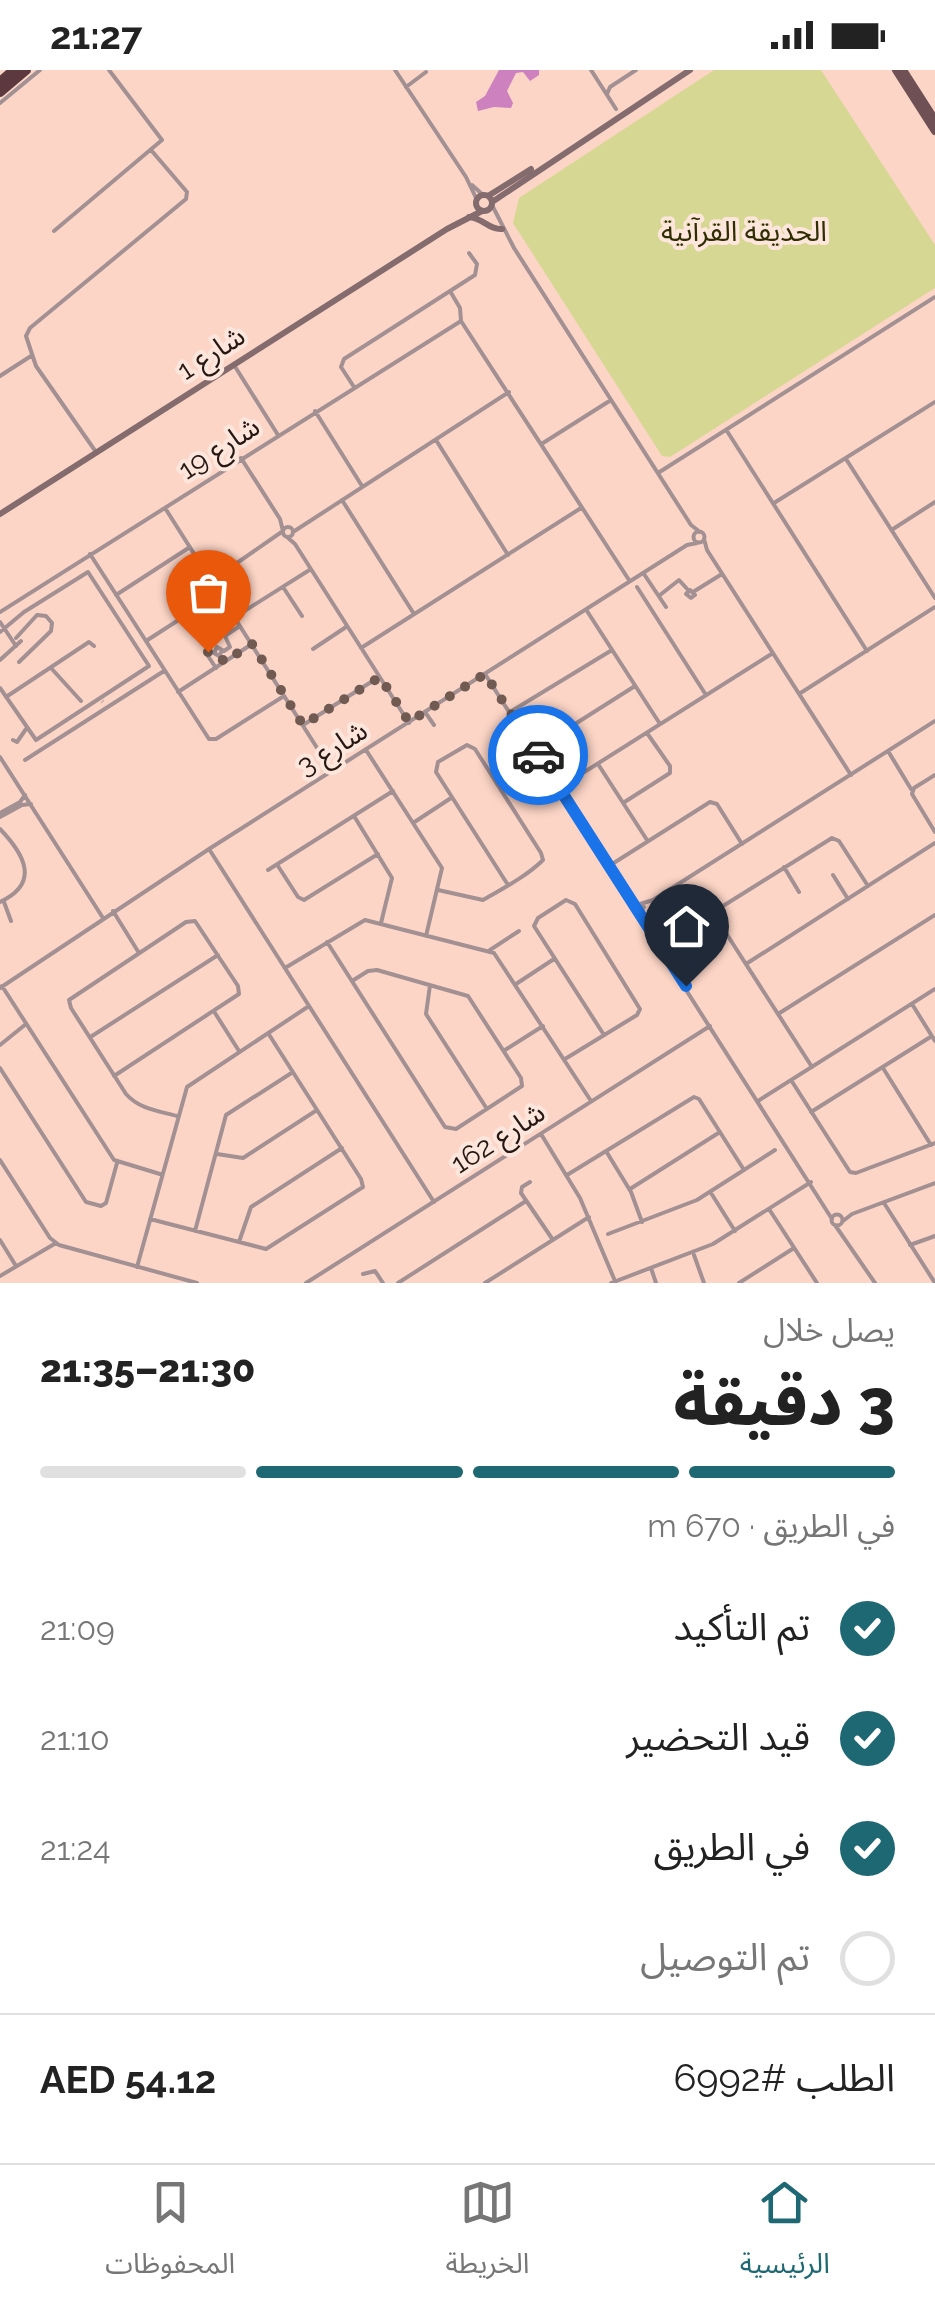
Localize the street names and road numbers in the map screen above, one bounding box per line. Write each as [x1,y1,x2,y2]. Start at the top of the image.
street label: شارع 1 [171,319,253,390]
street label: شارع 19 [172,410,268,490]
street label: شارع 3 [291,714,375,786]
street label: شارع 162 [445,1096,553,1184]

